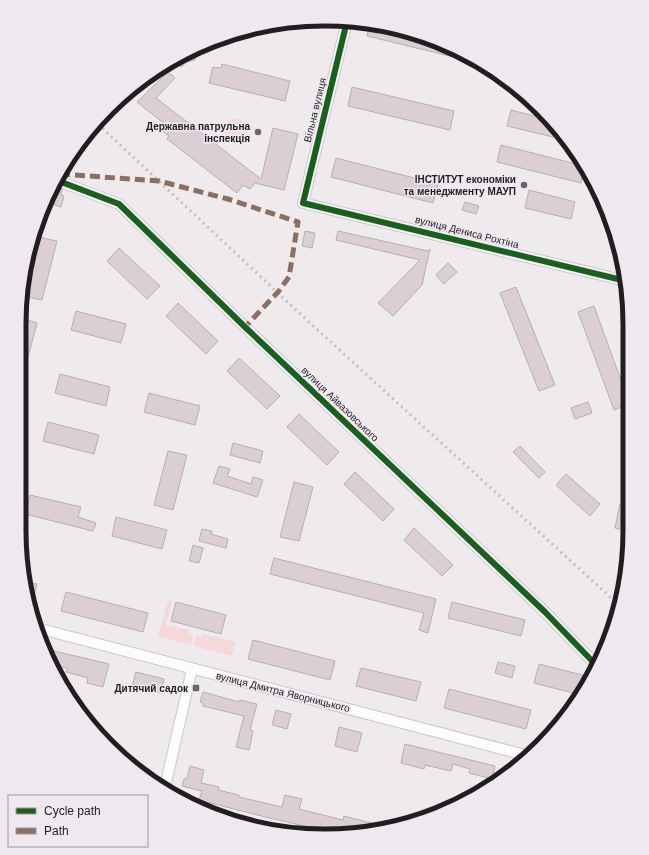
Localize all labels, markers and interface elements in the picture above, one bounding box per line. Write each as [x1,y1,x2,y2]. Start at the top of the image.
street label: Вільна вулиця [302,77,328,143]
place label: Державна патрульна інспекція [146,121,250,144]
marker: Державна патрульна інспекція [253,127,263,137]
place label: ІНСТИТУТ економіки та менеджменту МАУП [404,174,516,197]
marker: ІНСТИТУТ економіки та менеджменту МАУП [519,180,529,190]
street label: вулиця Дениса Рохтіна [414,214,520,250]
street label: вулиця Айвазовського [299,364,381,444]
street label: вулиця Дмитра Яворницького [215,670,351,714]
place label: Дитячий садок [114,683,189,694]
marker: Дитячий садок [191,683,201,693]
legend [8,795,148,847]
text: Cycle path [44,804,101,818]
text: Path [44,824,69,838]

